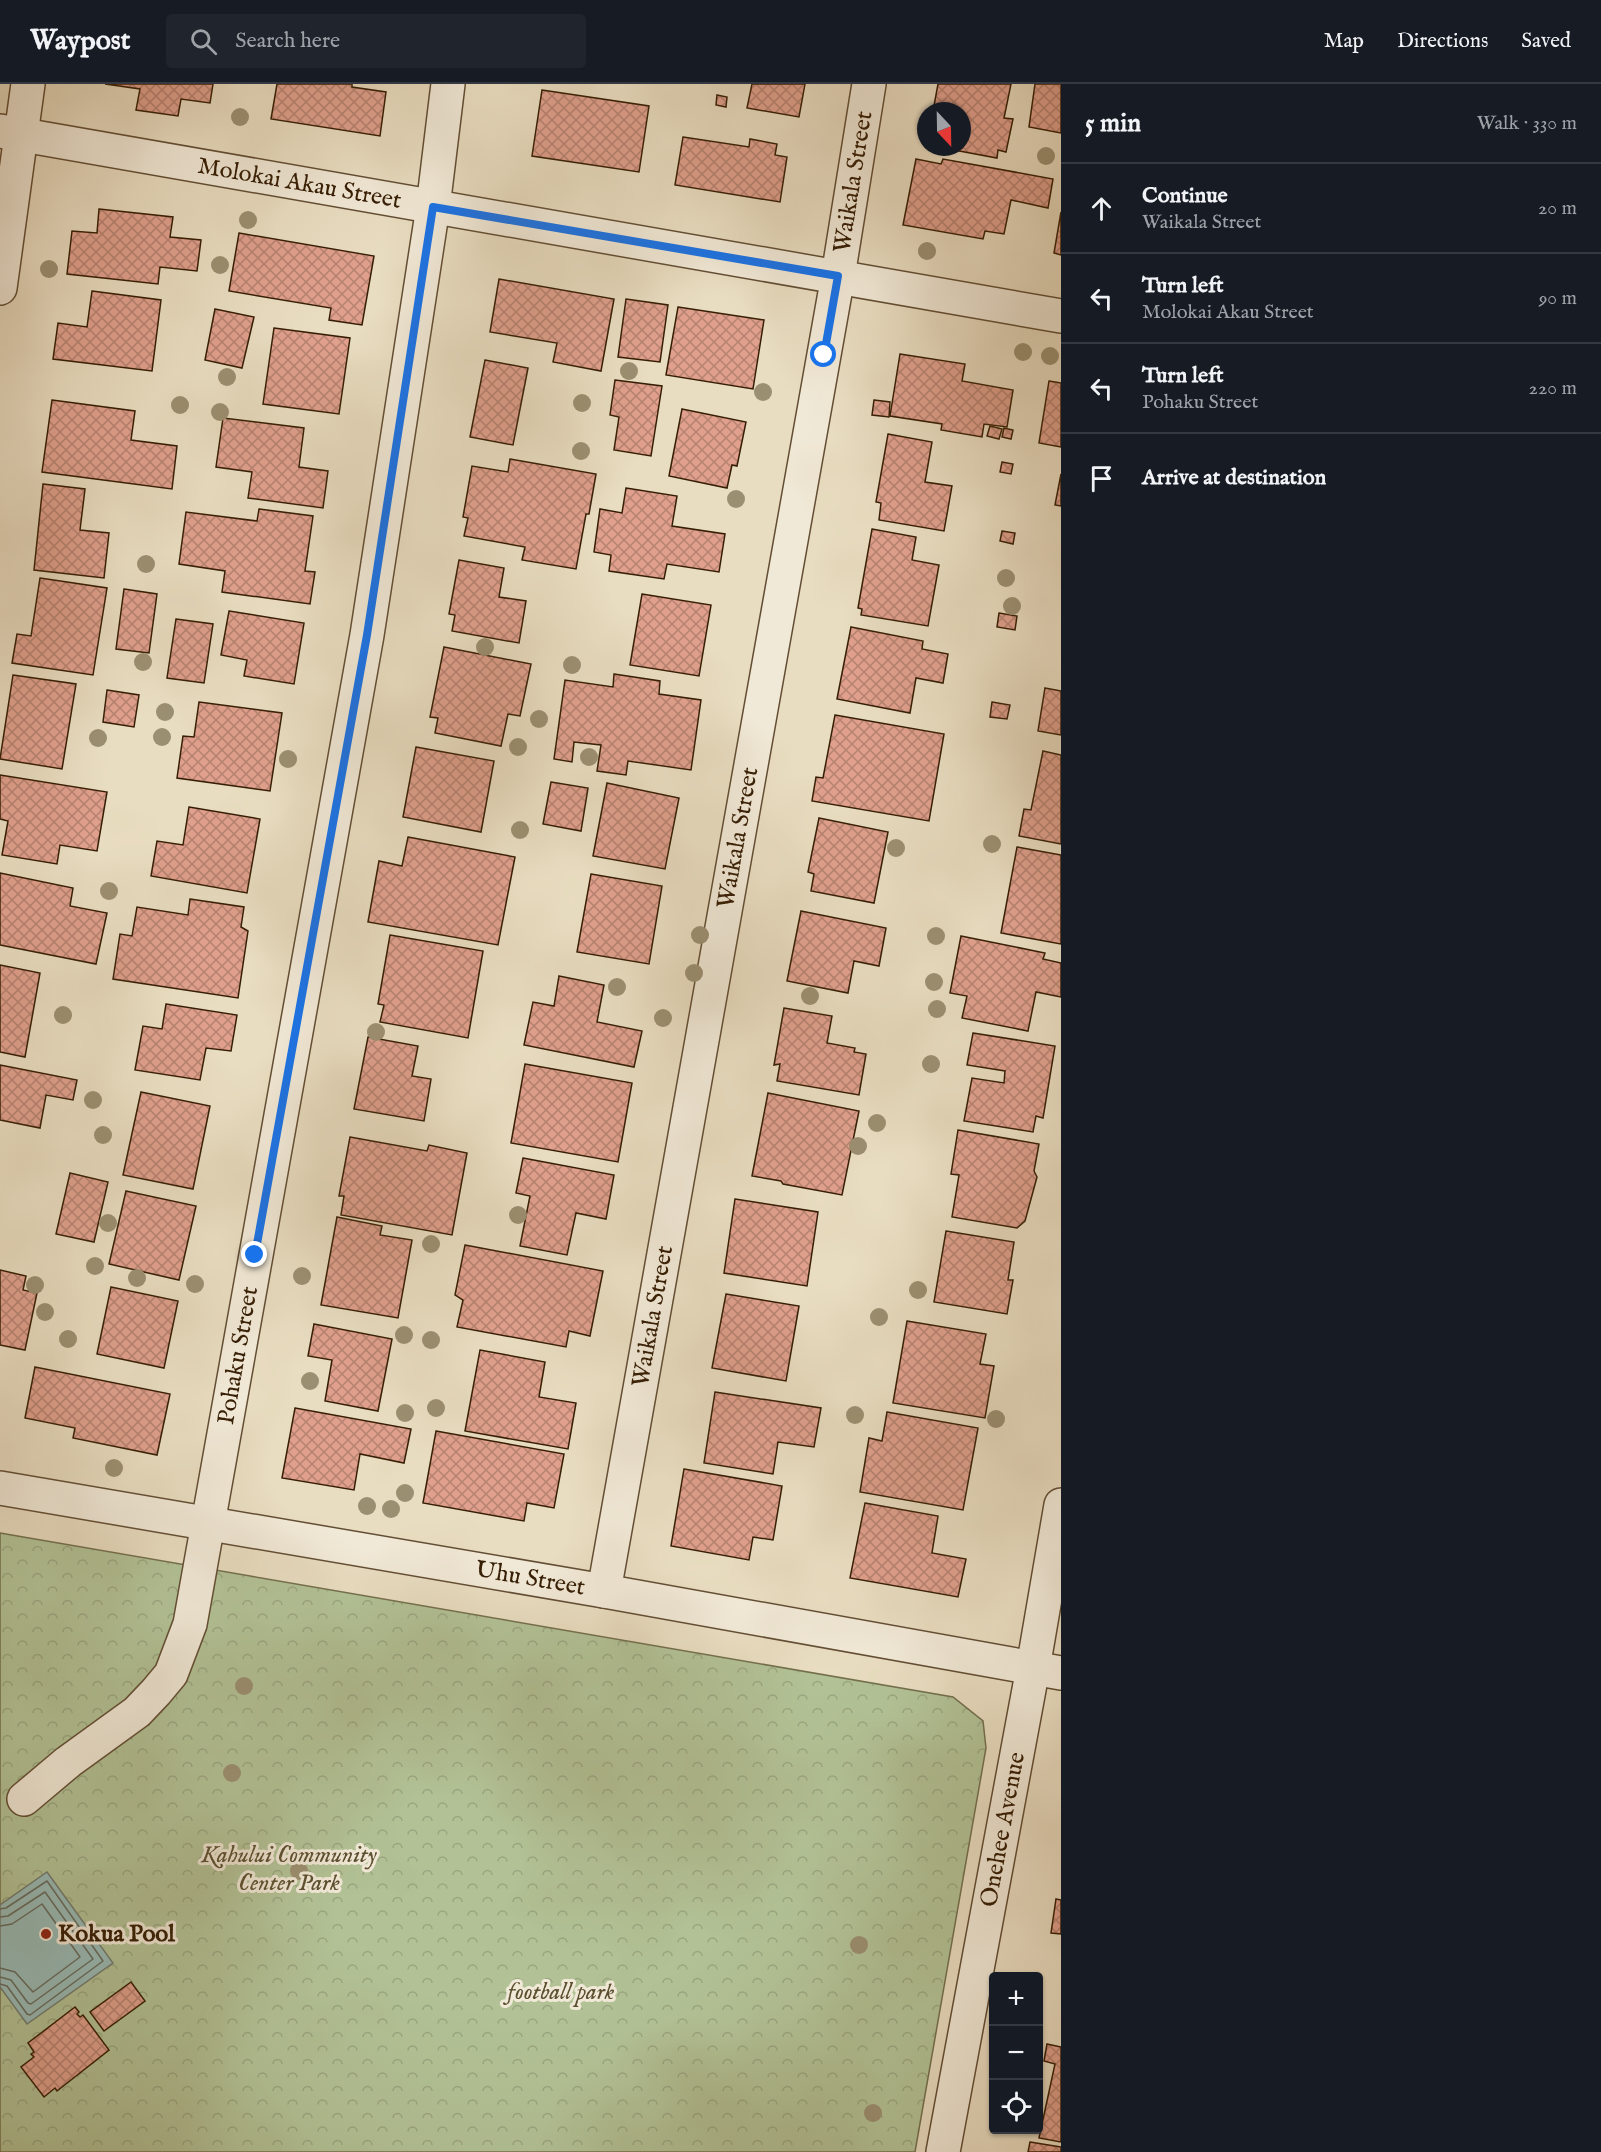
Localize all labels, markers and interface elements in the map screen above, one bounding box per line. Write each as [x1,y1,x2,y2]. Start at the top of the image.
search box [166,14,586,68]
text: Waypost [30,24,130,59]
icon: search [187,25,220,58]
text: Search here [235,27,340,55]
text: Map [1324,28,1364,55]
text: Directions [1397,28,1488,55]
text: Saved [1521,28,1571,55]
north arrow [917,102,971,156]
text: 5 min [1085,107,1141,140]
street label: Waikala Street [826,109,880,255]
text: Walk · 330 m [1477,111,1577,136]
street label: Molokai Akau Street [195,150,404,216]
text: Continue [1142,182,1228,210]
icon: ahead [1085,192,1118,225]
text: 20 m [1538,196,1577,221]
text: Waikala Street [1142,210,1261,235]
text: Turn left [1142,272,1224,300]
icon: left [1085,282,1118,315]
text: 90 m [1539,286,1577,311]
text: Molokai Akau Street [1142,300,1314,325]
route start [810,341,836,367]
text: Turn left [1142,362,1224,390]
icon: left [1085,372,1118,405]
text: 220 m [1529,376,1577,401]
text: Pohaku Street [1142,390,1258,415]
icon: arrive [1085,462,1118,495]
text: Arrive at destination [1142,464,1326,492]
street label: Waikala Street [710,765,766,911]
route end [241,1241,267,1267]
street label: Waikala Street [625,1243,681,1390]
street label: Pohaku Street [211,1284,266,1427]
street label: Uhu Street [473,1554,588,1603]
street label: Onehee Avenue [973,1749,1033,1910]
park label: Kahului Community Center Park [200,1840,378,1899]
place label: Kokua Pool [58,1919,175,1950]
marker: Kokua Pool [39,1927,53,1941]
map controls [989,1972,1043,2134]
button: + [989,1972,1043,2026]
park label: football park [503,1977,615,2008]
button: − [989,2026,1043,2080]
button: locate [989,2080,1043,2134]

